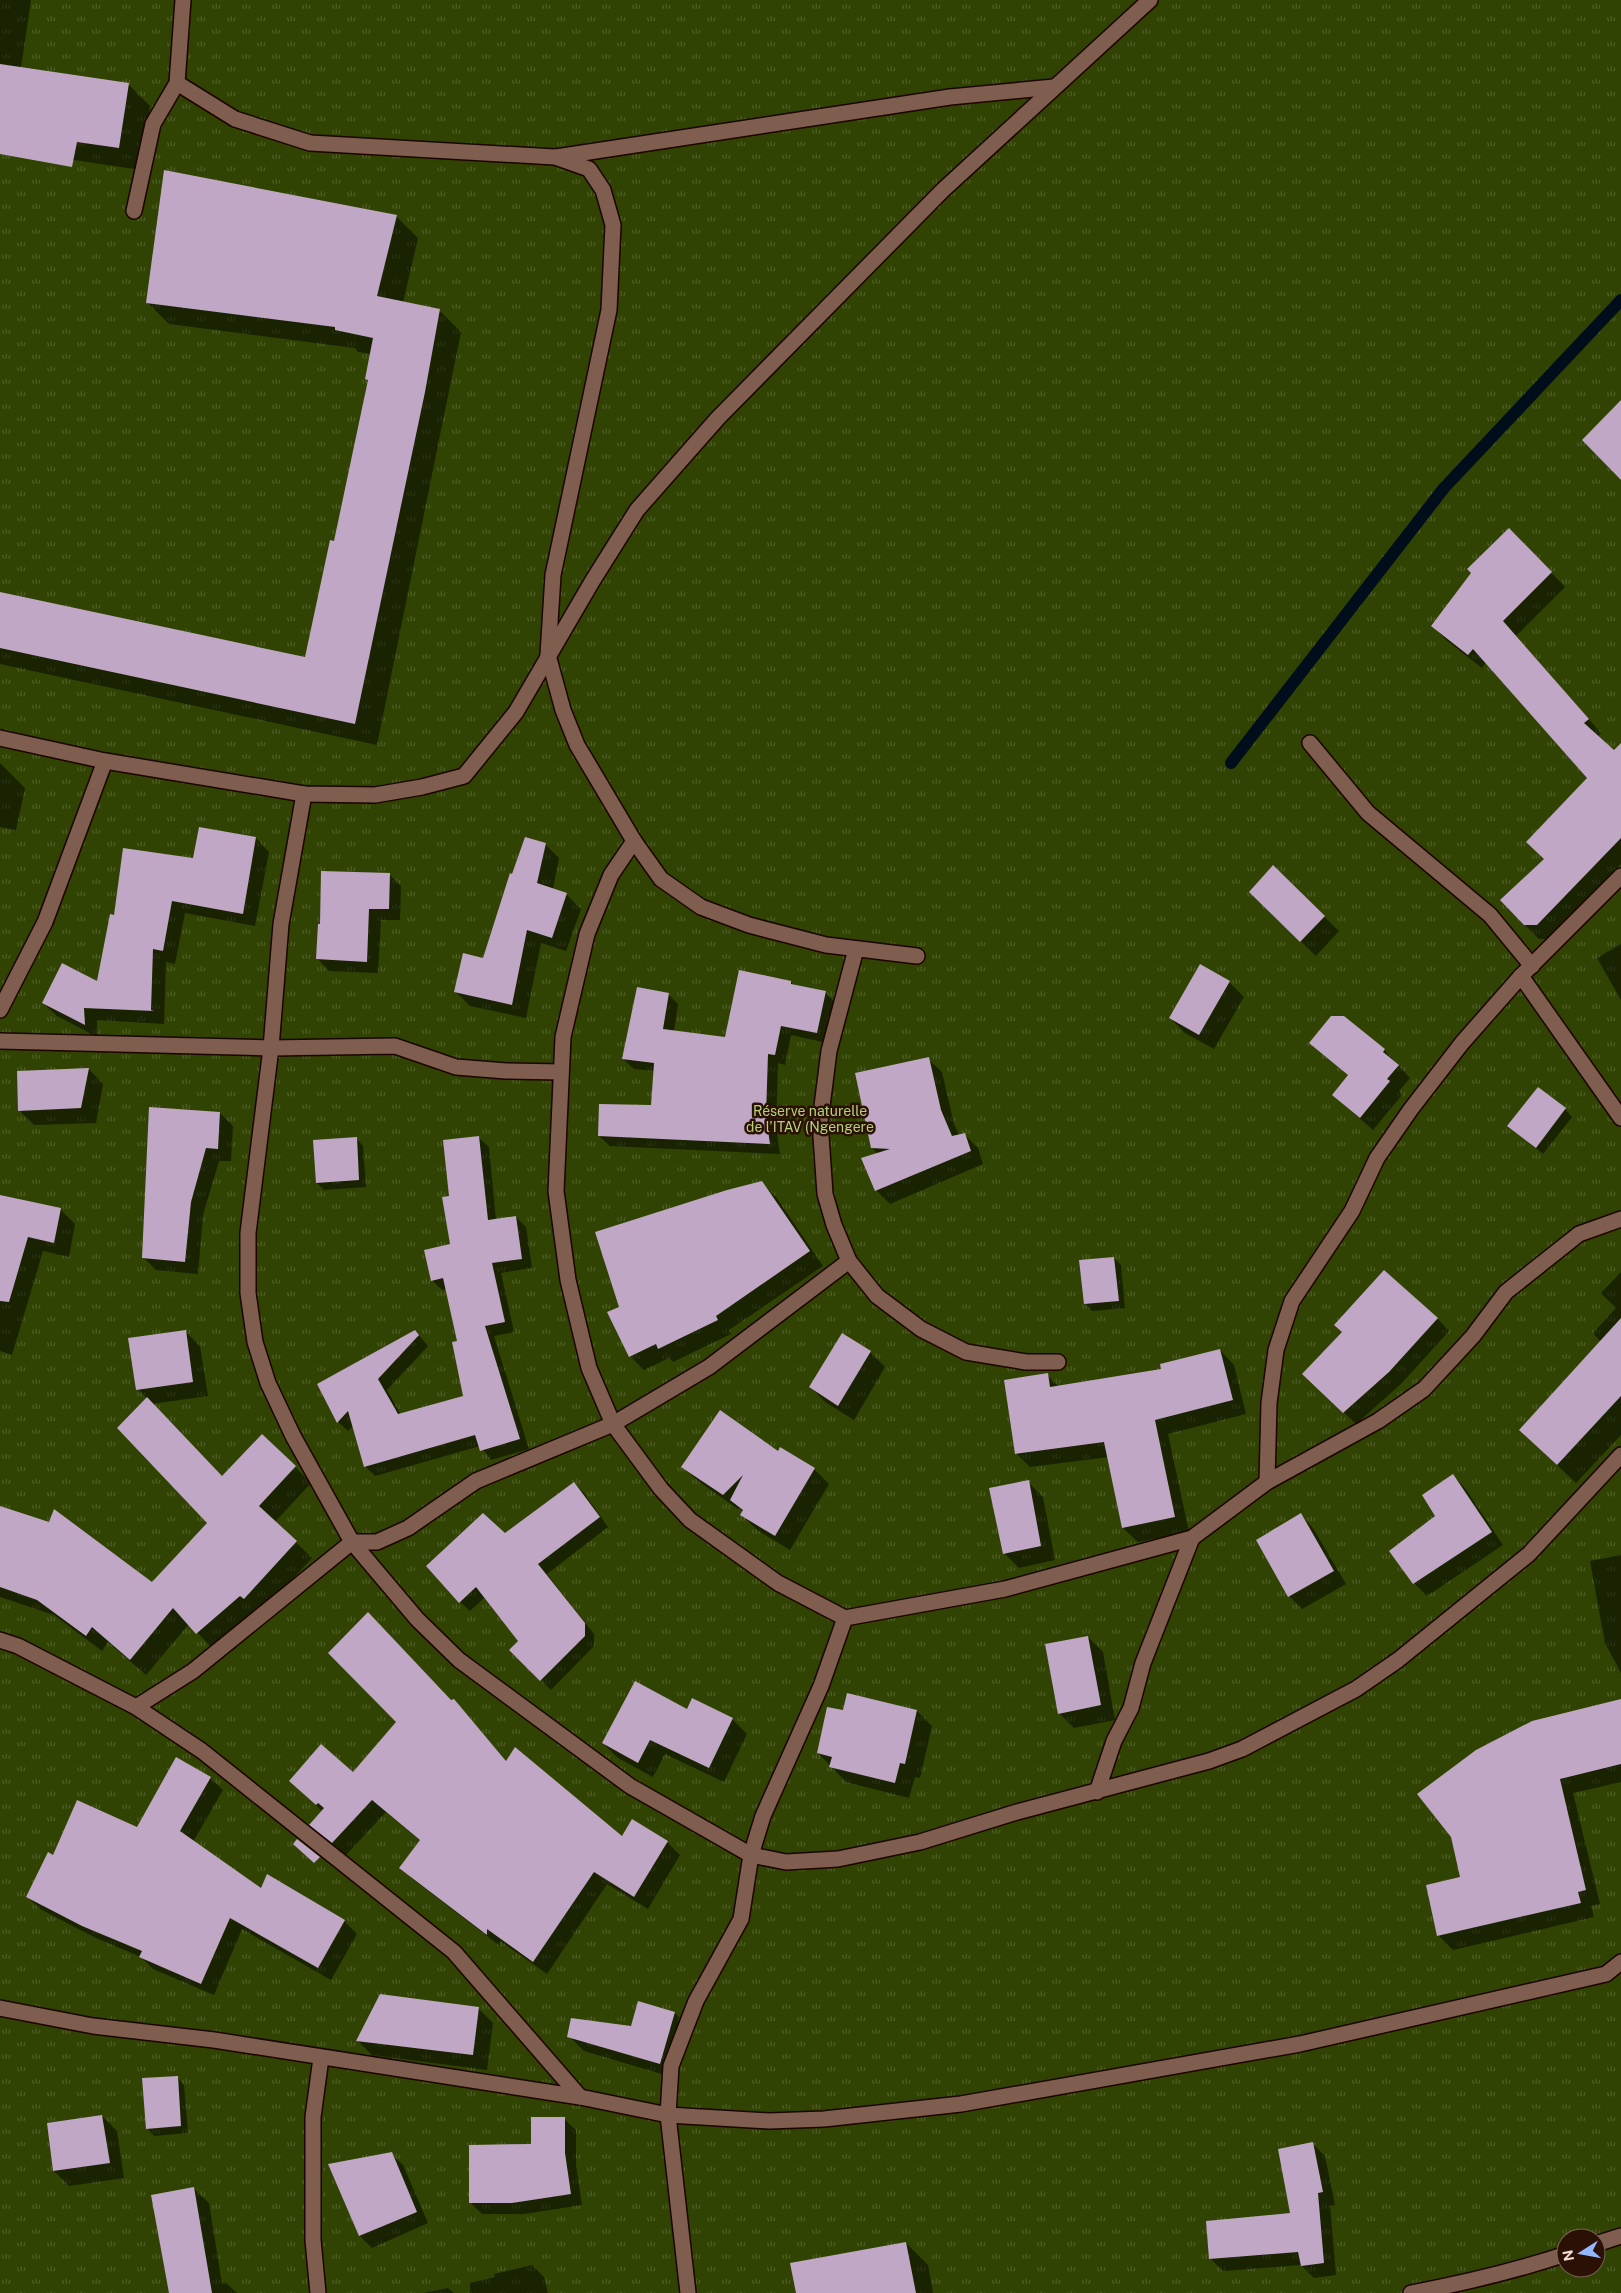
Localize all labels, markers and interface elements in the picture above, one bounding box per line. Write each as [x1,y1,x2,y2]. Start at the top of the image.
park label: Réserve naturelle de l'ITAV (Ngengere [746,1103,874,1135]
north arrow [1556,2228,1606,2278]
text: N [1559,2249,1577,2262]

